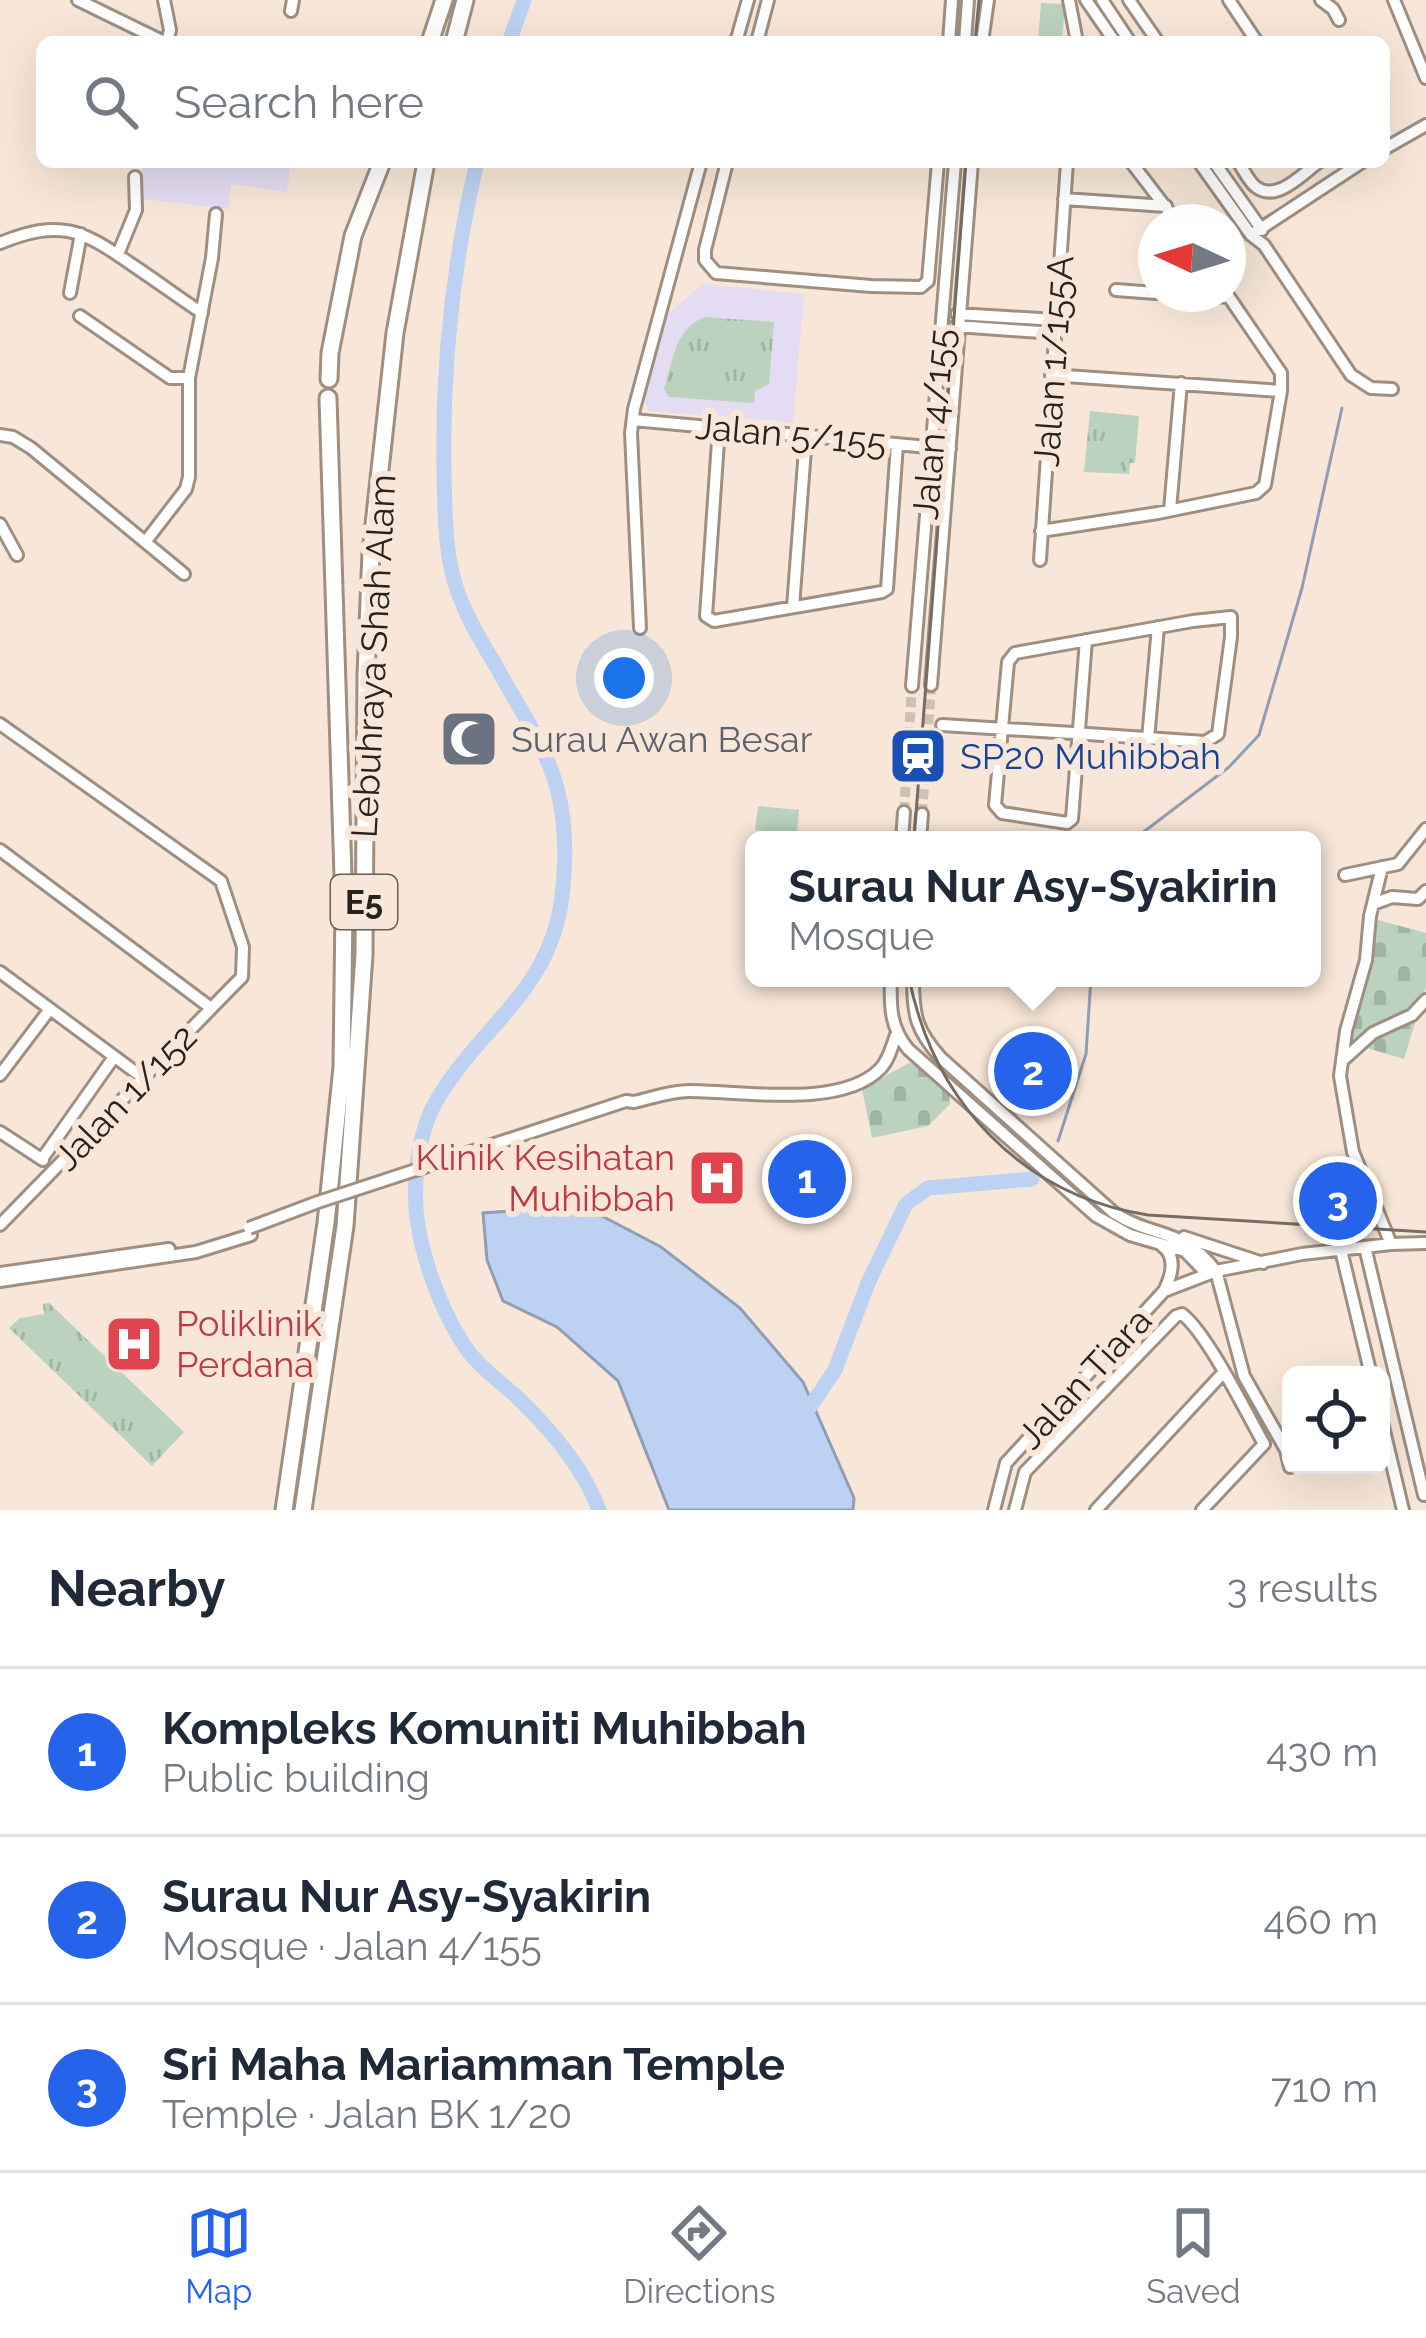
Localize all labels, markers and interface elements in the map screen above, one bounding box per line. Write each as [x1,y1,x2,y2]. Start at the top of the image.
search box [36,36,1390,168]
icon: search [78,69,144,135]
text: Search here [174,76,424,129]
north arrow [1138,204,1246,312]
street label: Jalan 1/155A [1025,254,1081,468]
street label: Jalan 4/155 [904,327,962,521]
street label: Jalan 5/155 [694,405,888,463]
street label: Lebuhraya Shah Alam [343,473,403,839]
your location [594,648,654,708]
mosque icon: Surau Awan Besar [438,708,500,770]
place label: Surau Awan Besar [511,718,813,760]
station icon: SP20 Muhibbah [887,725,949,787]
place label: SP20 Muhibbah [960,735,1221,777]
popup [745,831,1321,987]
text: Surau Nur Asy-Syakirin [788,860,1278,913]
road number: E5 [331,875,397,929]
text: Mosque [788,913,934,959]
street label: Jalan 1/152 [45,1015,205,1179]
pin: 2 [994,1026,1072,1116]
pin: 1 [768,1134,846,1224]
place label: Klinik Kesihatan Muhibbah [416,1136,675,1219]
hospital icon: Klinik Kesihatan Muhibbah [686,1147,748,1209]
pin: 3 [1299,1156,1377,1246]
street label: Jalan Tiara [1008,1299,1160,1457]
place label: Poliklinik Perdana [176,1302,322,1385]
hospital icon: Poliklinik Perdana [103,1313,165,1375]
map controls [1282,1366,1390,1474]
button: locate [1282,1366,1390,1474]
text: Nearby [48,1558,225,1618]
text: 3 results [1227,1565,1378,1611]
text: Kompleks Komuniti Muhibbah [162,1702,807,1755]
text: 1 [77,1729,97,1775]
text: 430 m [1266,1729,1378,1775]
text: Public building [162,1755,430,1801]
text: Surau Nur Asy-Syakirin [162,1870,651,1923]
text: 2 [76,1897,98,1943]
text: 460 m [1264,1897,1378,1943]
text: Mosque · Jalan 4/155 [162,1923,542,1969]
text: Sri Maha Mariamman Temple [162,2038,785,2091]
text: 3 [76,2065,98,2111]
text: 710 m [1271,2065,1378,2111]
text: Temple · Jalan BK 1/20 [162,2091,572,2137]
tab: Map [185,2200,252,2311]
tab: Directions [623,2200,776,2311]
tab: Saved [1146,2200,1241,2311]

